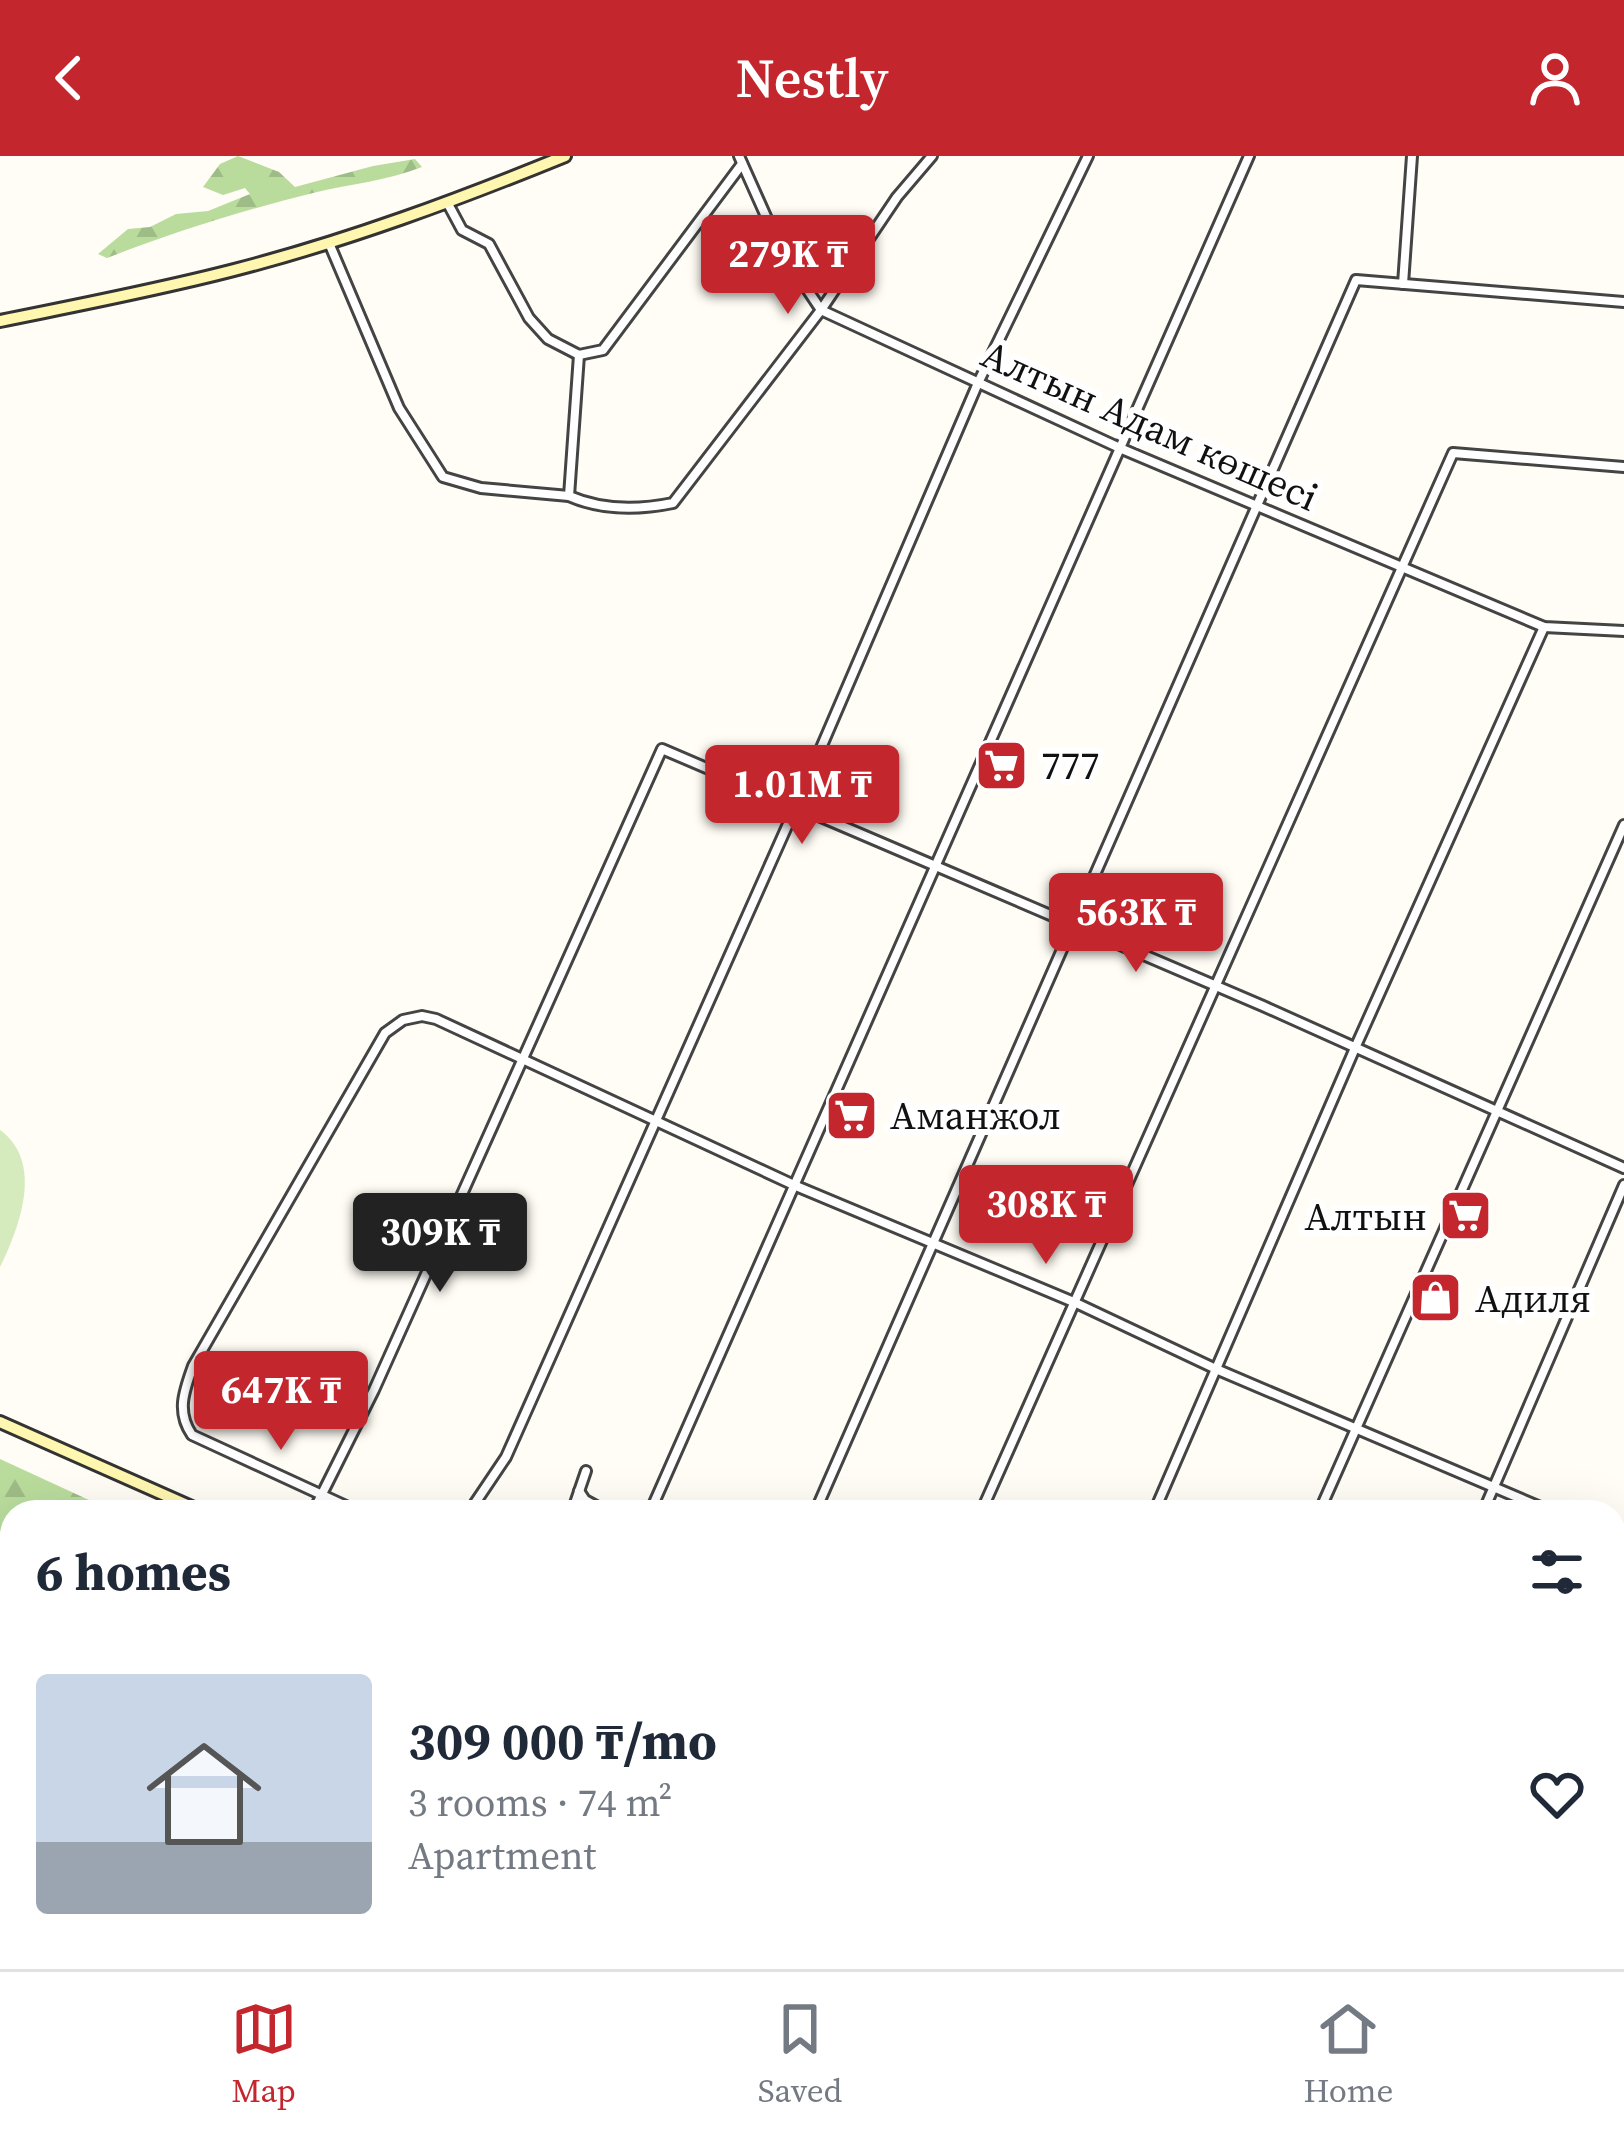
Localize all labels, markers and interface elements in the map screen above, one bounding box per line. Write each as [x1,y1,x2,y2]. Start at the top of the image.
text: Nestly [736,41,888,115]
icon: back [36,45,102,111]
icon: person [1522,45,1588,111]
pin: 279K ₸ [690,215,886,317]
text: 279K ₸ [728,227,848,280]
street label: Алтын Адам көшесі [973,327,1326,524]
supermarket icon: 777 [974,737,1030,793]
place label: 777 [1041,739,1100,792]
pin: 1.01M ₸ [691,745,913,847]
text: 1.01M ₸ [732,757,872,810]
pin: 563K ₸ [1038,873,1234,975]
text: 563K ₸ [1076,885,1196,938]
supermarket icon: Аманжол [823,1087,879,1143]
place label: Аманжол [890,1089,1061,1142]
pin: 308K ₸ [948,1165,1144,1267]
text: 308K ₸ [986,1177,1106,1230]
supermarket icon: Алтын [1438,1188,1494,1244]
place label: Алтын [1304,1190,1427,1243]
pin: 309K ₸ [342,1193,538,1295]
text: 309K ₸ [380,1205,500,1258]
shop icon: Адиля [1408,1270,1464,1326]
place label: Адиля [1475,1272,1591,1325]
pin: 647K ₸ [183,1351,379,1453]
text: 647K ₸ [221,1363,341,1416]
text: 6 homes [36,1537,231,1607]
icon: filters [1524,1539,1590,1605]
text: 309 000 ₸/mo [408,1706,717,1776]
icon: home [132,1722,276,1866]
icon: heart [1524,1761,1590,1827]
text: 3 rooms · 74 m² [408,1776,672,1829]
text: Apartment [408,1829,596,1882]
tab: Map [231,1996,297,2113]
tab: Saved [758,1996,842,2113]
tab: Home [1303,1996,1393,2113]

